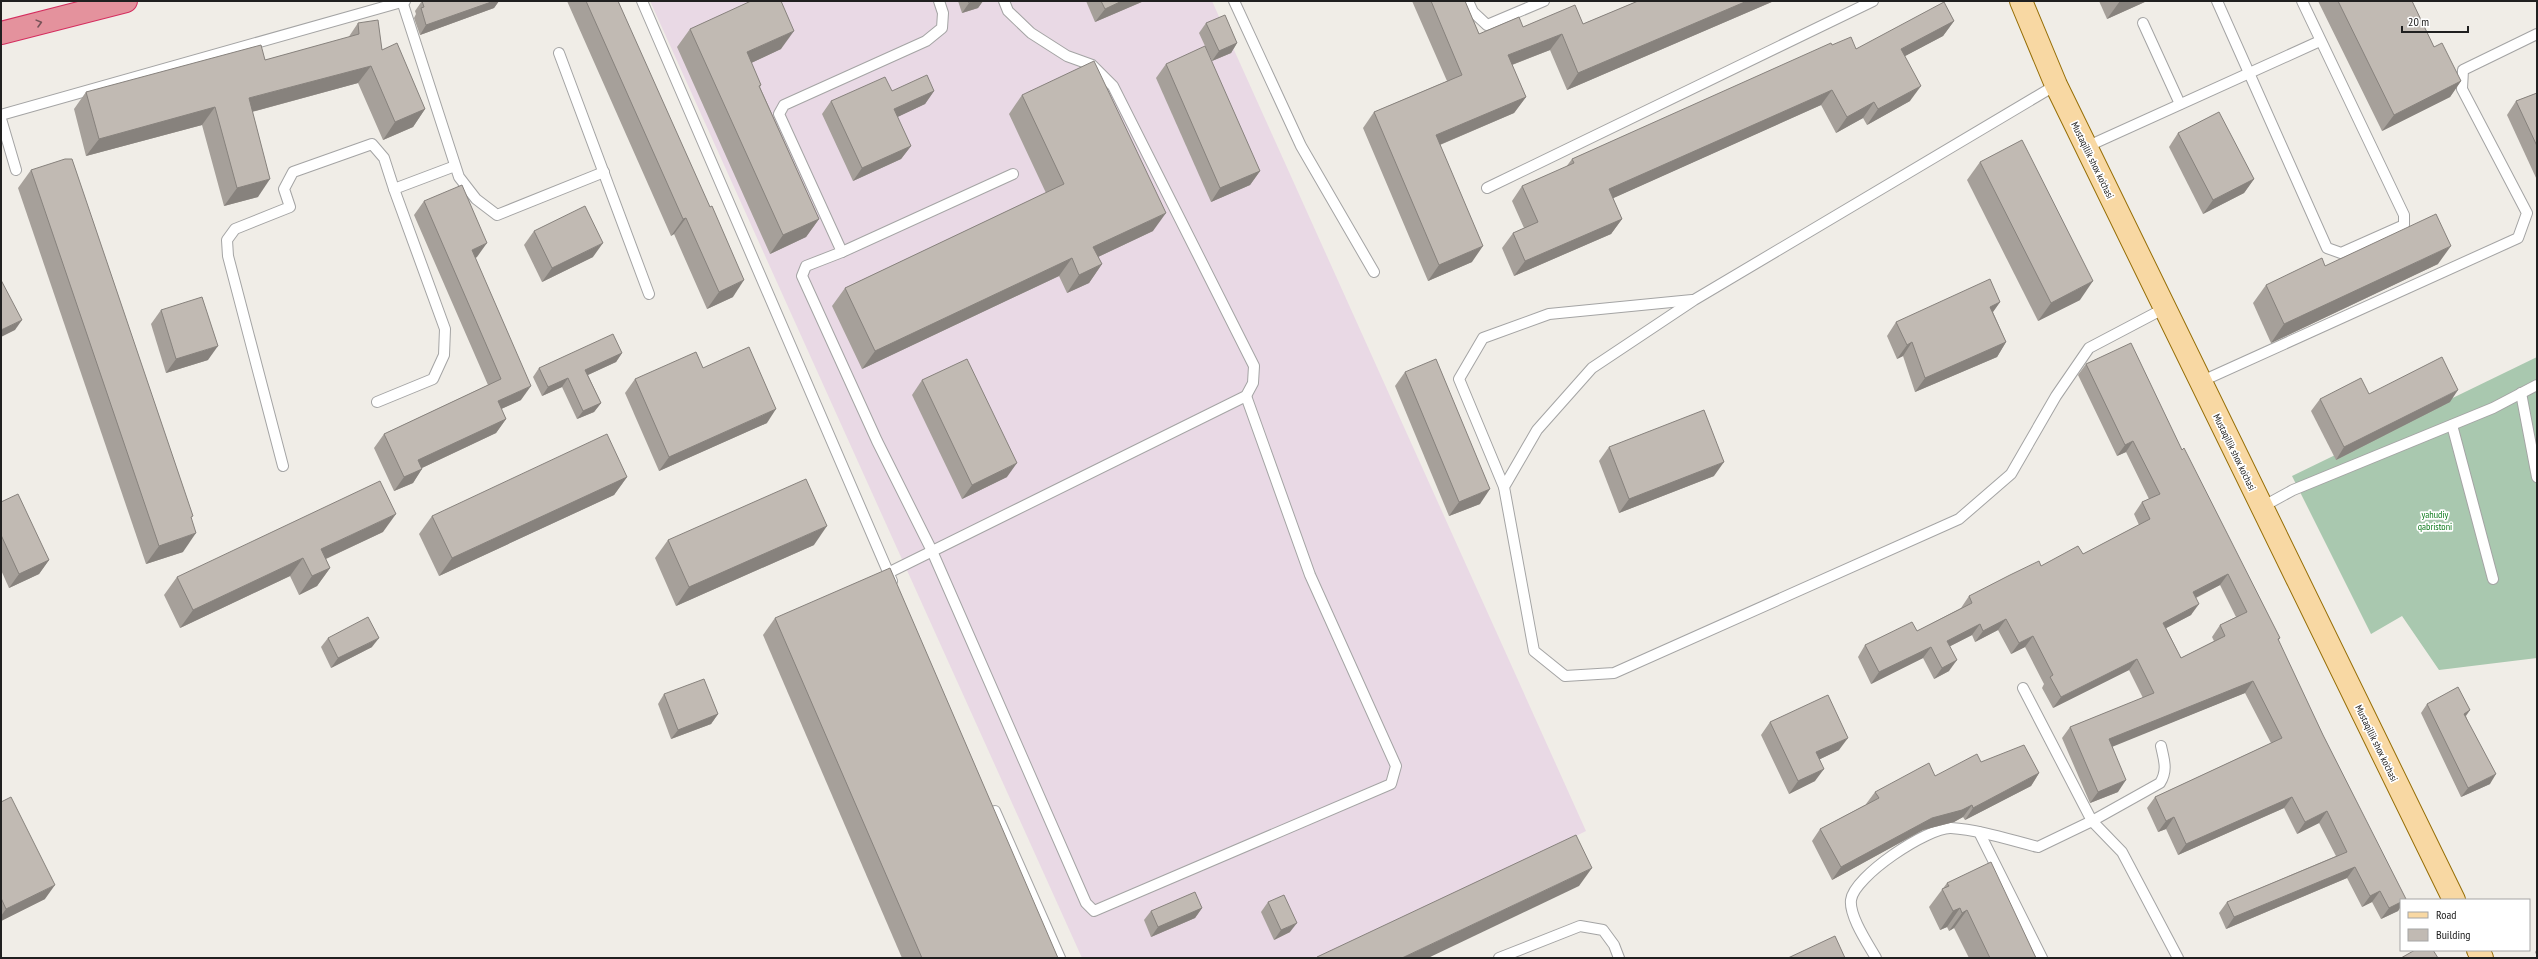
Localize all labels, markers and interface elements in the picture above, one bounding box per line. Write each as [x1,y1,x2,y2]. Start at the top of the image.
scale bar [2402,8,2468,34]
text: 20 m [2408,14,2429,29]
one-way arrow [36,20,42,28]
street label: Mustaqillik shox ko'chasi [2068,120,2117,201]
street label: Mustaqillik shox ko'chasi [2210,412,2259,493]
park label: yahudiy qabristoni [2418,508,2452,533]
street label: Mustaqillik shox ko'chasi [2352,703,2401,784]
legend [2400,899,2530,951]
text: Road [2436,907,2456,922]
text: Building [2436,927,2471,942]

